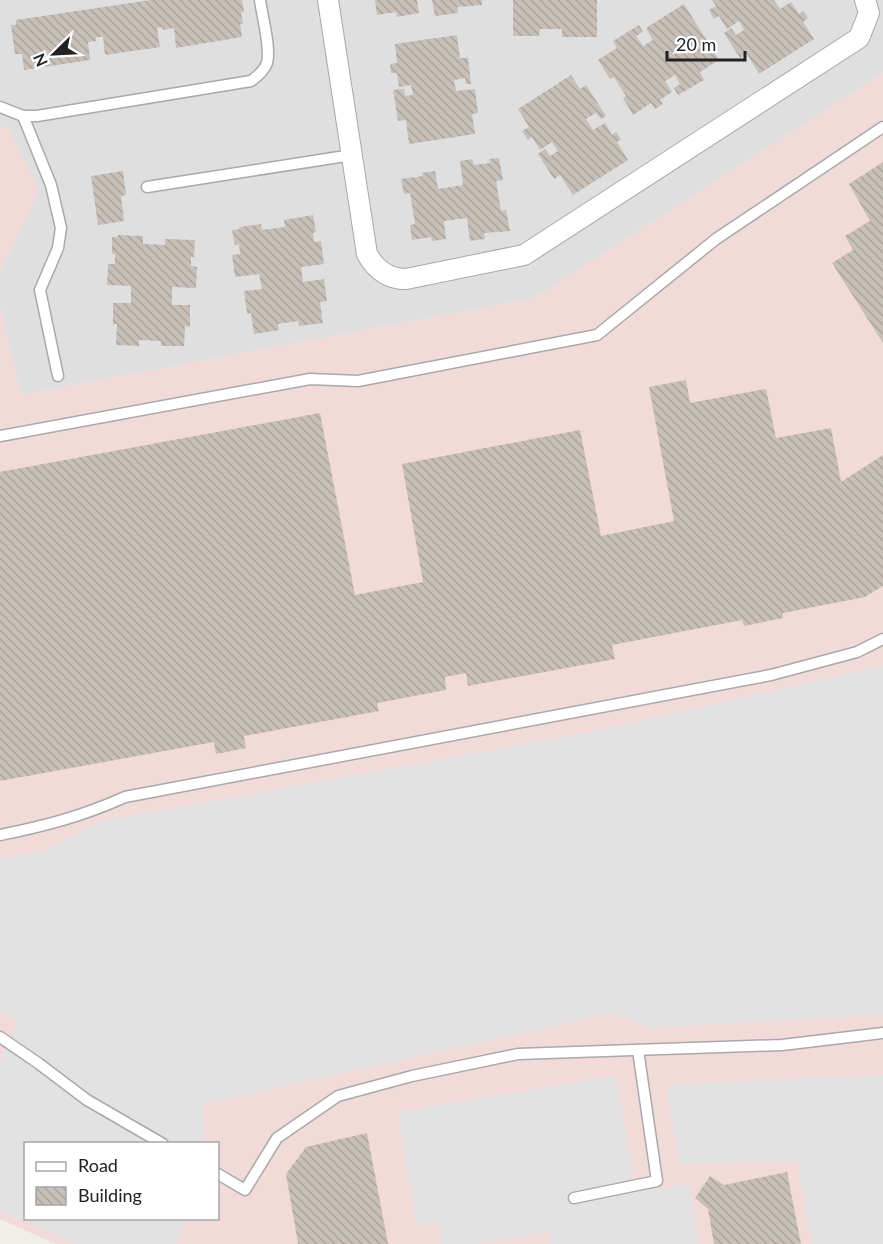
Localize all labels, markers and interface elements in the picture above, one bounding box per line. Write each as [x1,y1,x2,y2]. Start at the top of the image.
north arrow [24,24,84,84]
scale bar [667,24,745,62]
text: 20 m [676,33,716,55]
text: N [29,51,51,70]
legend [24,1142,219,1220]
text: Road [78,1154,118,1176]
text: Building [78,1184,142,1206]

